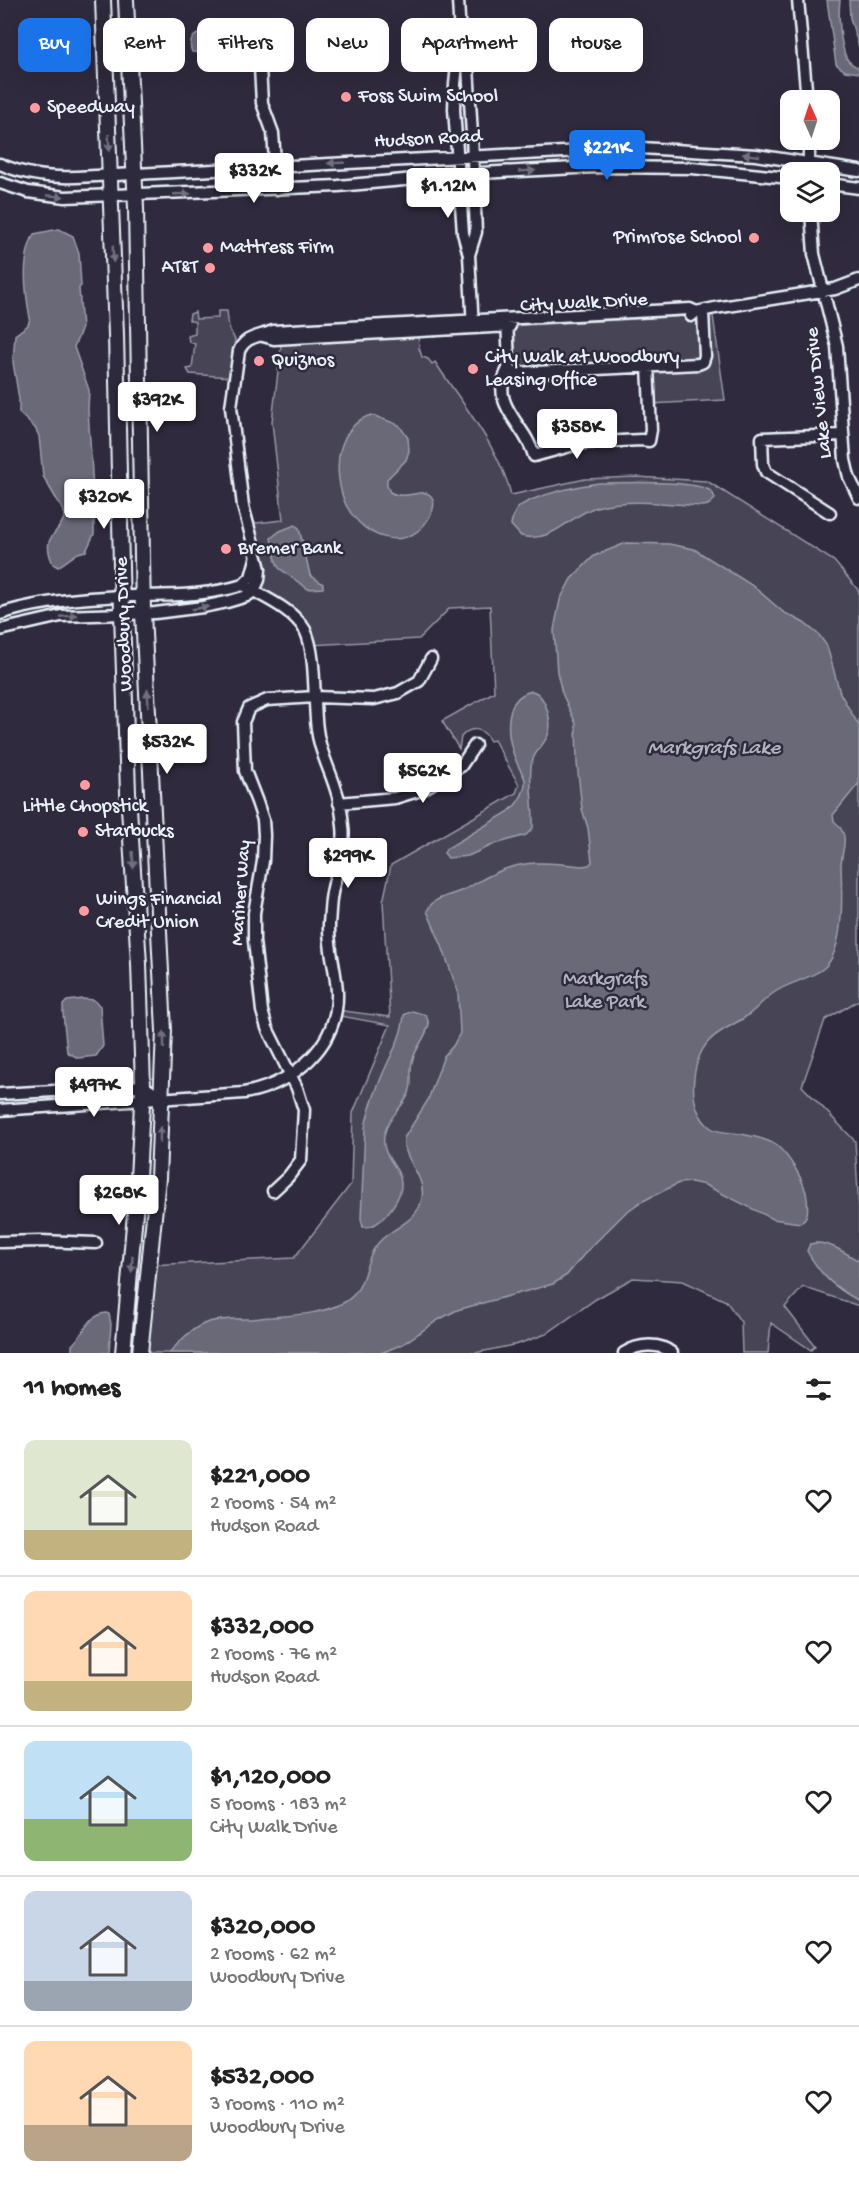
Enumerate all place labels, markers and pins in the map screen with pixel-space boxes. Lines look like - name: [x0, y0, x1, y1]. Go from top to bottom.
- place label: Foss Swim School: [357, 86, 498, 109]
- marker: Foss Swim School: [339, 90, 353, 104]
- place label: Speedway: [47, 97, 135, 120]
- marker: Speedway: [28, 101, 42, 115]
- pin: $221K: [565, 130, 649, 181]
- pin: $332K: [212, 153, 296, 204]
- pin: $1.12M: [399, 168, 497, 219]
- place label: Primrose School: [612, 227, 742, 250]
- marker: Primrose School: [747, 231, 761, 245]
- place label: Mattress Firm: [220, 237, 334, 260]
- marker: Mattress Firm: [201, 241, 215, 255]
- place label: AT&T: [162, 257, 199, 280]
- marker: AT&T: [203, 261, 217, 275]
- place label: City Walk at Woodbury Leasing Office: [485, 347, 680, 393]
- place label: Quiznos: [271, 350, 335, 373]
- marker: Quiznos: [252, 354, 266, 368]
- marker: City Walk at Woodbury Leasing Office: [466, 362, 480, 376]
- pin: $392K: [115, 382, 199, 433]
- pin: $358K: [535, 409, 619, 460]
- pin: $320K: [62, 479, 146, 530]
- place label: Bremer Bank: [237, 538, 344, 561]
- marker: Bremer Bank: [219, 542, 233, 556]
- pin: $532K: [125, 724, 209, 775]
- pin: $562K: [381, 753, 465, 804]
- marker: Little Chopstick: [78, 778, 92, 792]
- place label: Little Chopstick: [23, 796, 149, 819]
- place label: Starbucks: [95, 821, 174, 844]
- marker: Starbucks: [76, 825, 90, 839]
- pin: $299K: [306, 838, 390, 889]
- place label: Wings Financial Credit Union: [96, 889, 222, 935]
- marker: Wings Financial Credit Union: [77, 904, 91, 918]
- pin: $497K: [52, 1067, 136, 1118]
- pin: $268K: [77, 1175, 161, 1226]

